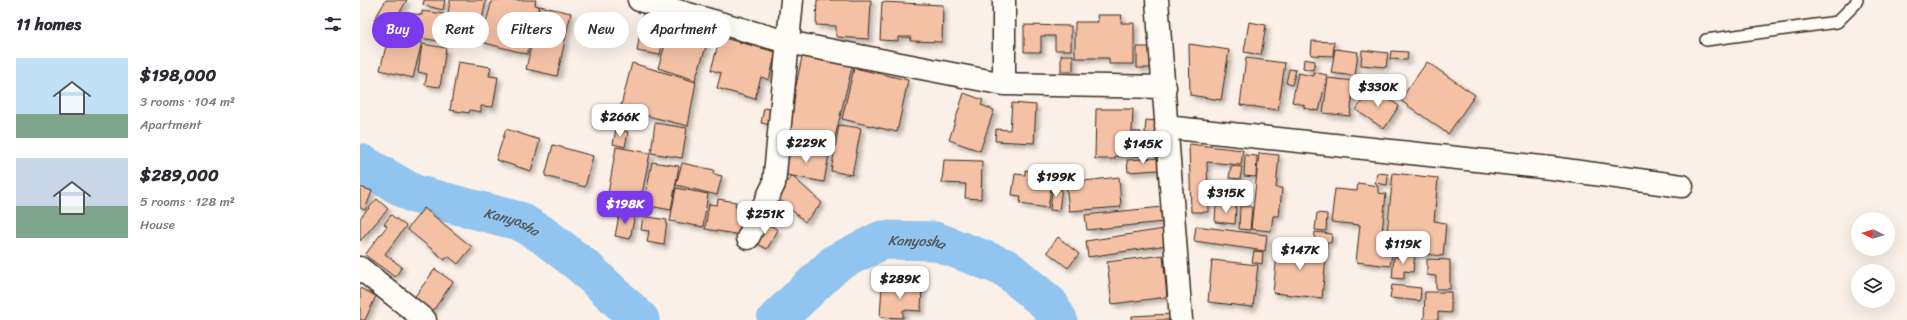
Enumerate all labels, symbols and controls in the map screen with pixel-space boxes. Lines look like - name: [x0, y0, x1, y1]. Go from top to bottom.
- text: 11 homes: [16, 9, 81, 39]
- chip: Buy: [372, 12, 424, 48]
- chip: Rent: [432, 12, 489, 48]
- chip: Filters: [497, 12, 566, 48]
- chip: New: [574, 12, 629, 48]
- chip: Apartment: [637, 12, 731, 48]
- icon: filters: [322, 13, 344, 35]
- text: $198,000: [140, 60, 216, 90]
- icon: home: [48, 74, 96, 122]
- pin: $330K: [1350, 74, 1406, 108]
- text: $330K: [1358, 75, 1398, 98]
- text: 3 rooms · 104 m²: [140, 90, 235, 113]
- pin: $266K: [592, 104, 648, 138]
- text: $266K: [601, 105, 639, 128]
- text: Apartment: [140, 113, 201, 136]
- pin: $229K: [778, 130, 834, 164]
- text: $229K: [786, 131, 826, 154]
- pin: $145K: [1115, 131, 1171, 165]
- text: $145K: [1124, 132, 1162, 155]
- text: $289,000: [140, 160, 219, 190]
- pin: $199K: [1028, 164, 1084, 198]
- text: $199K: [1037, 165, 1075, 188]
- icon: home: [48, 174, 96, 222]
- pin: $315K: [1198, 180, 1254, 214]
- text: $315K: [1207, 181, 1245, 204]
- text: 5 rooms · 128 m²: [140, 190, 235, 213]
- pin: $198K: [597, 191, 653, 225]
- text: $198K: [606, 192, 644, 215]
- water label: Kanyosha: [482, 200, 546, 244]
- pin: $251K: [737, 201, 793, 235]
- text: $251K: [746, 202, 784, 225]
- north arrow: [1851, 212, 1895, 256]
- map controls: [1851, 212, 1895, 308]
- text: House: [140, 213, 175, 236]
- water label: Kanyosha: [888, 228, 951, 257]
- pin: $119K: [1375, 231, 1431, 265]
- text: $119K: [1385, 232, 1421, 255]
- pin: $147K: [1272, 237, 1328, 271]
- text: $147K: [1281, 238, 1319, 261]
- button: layers: [1851, 264, 1895, 308]
- pin: $289K: [872, 266, 928, 300]
- text: $289K: [880, 267, 920, 290]

